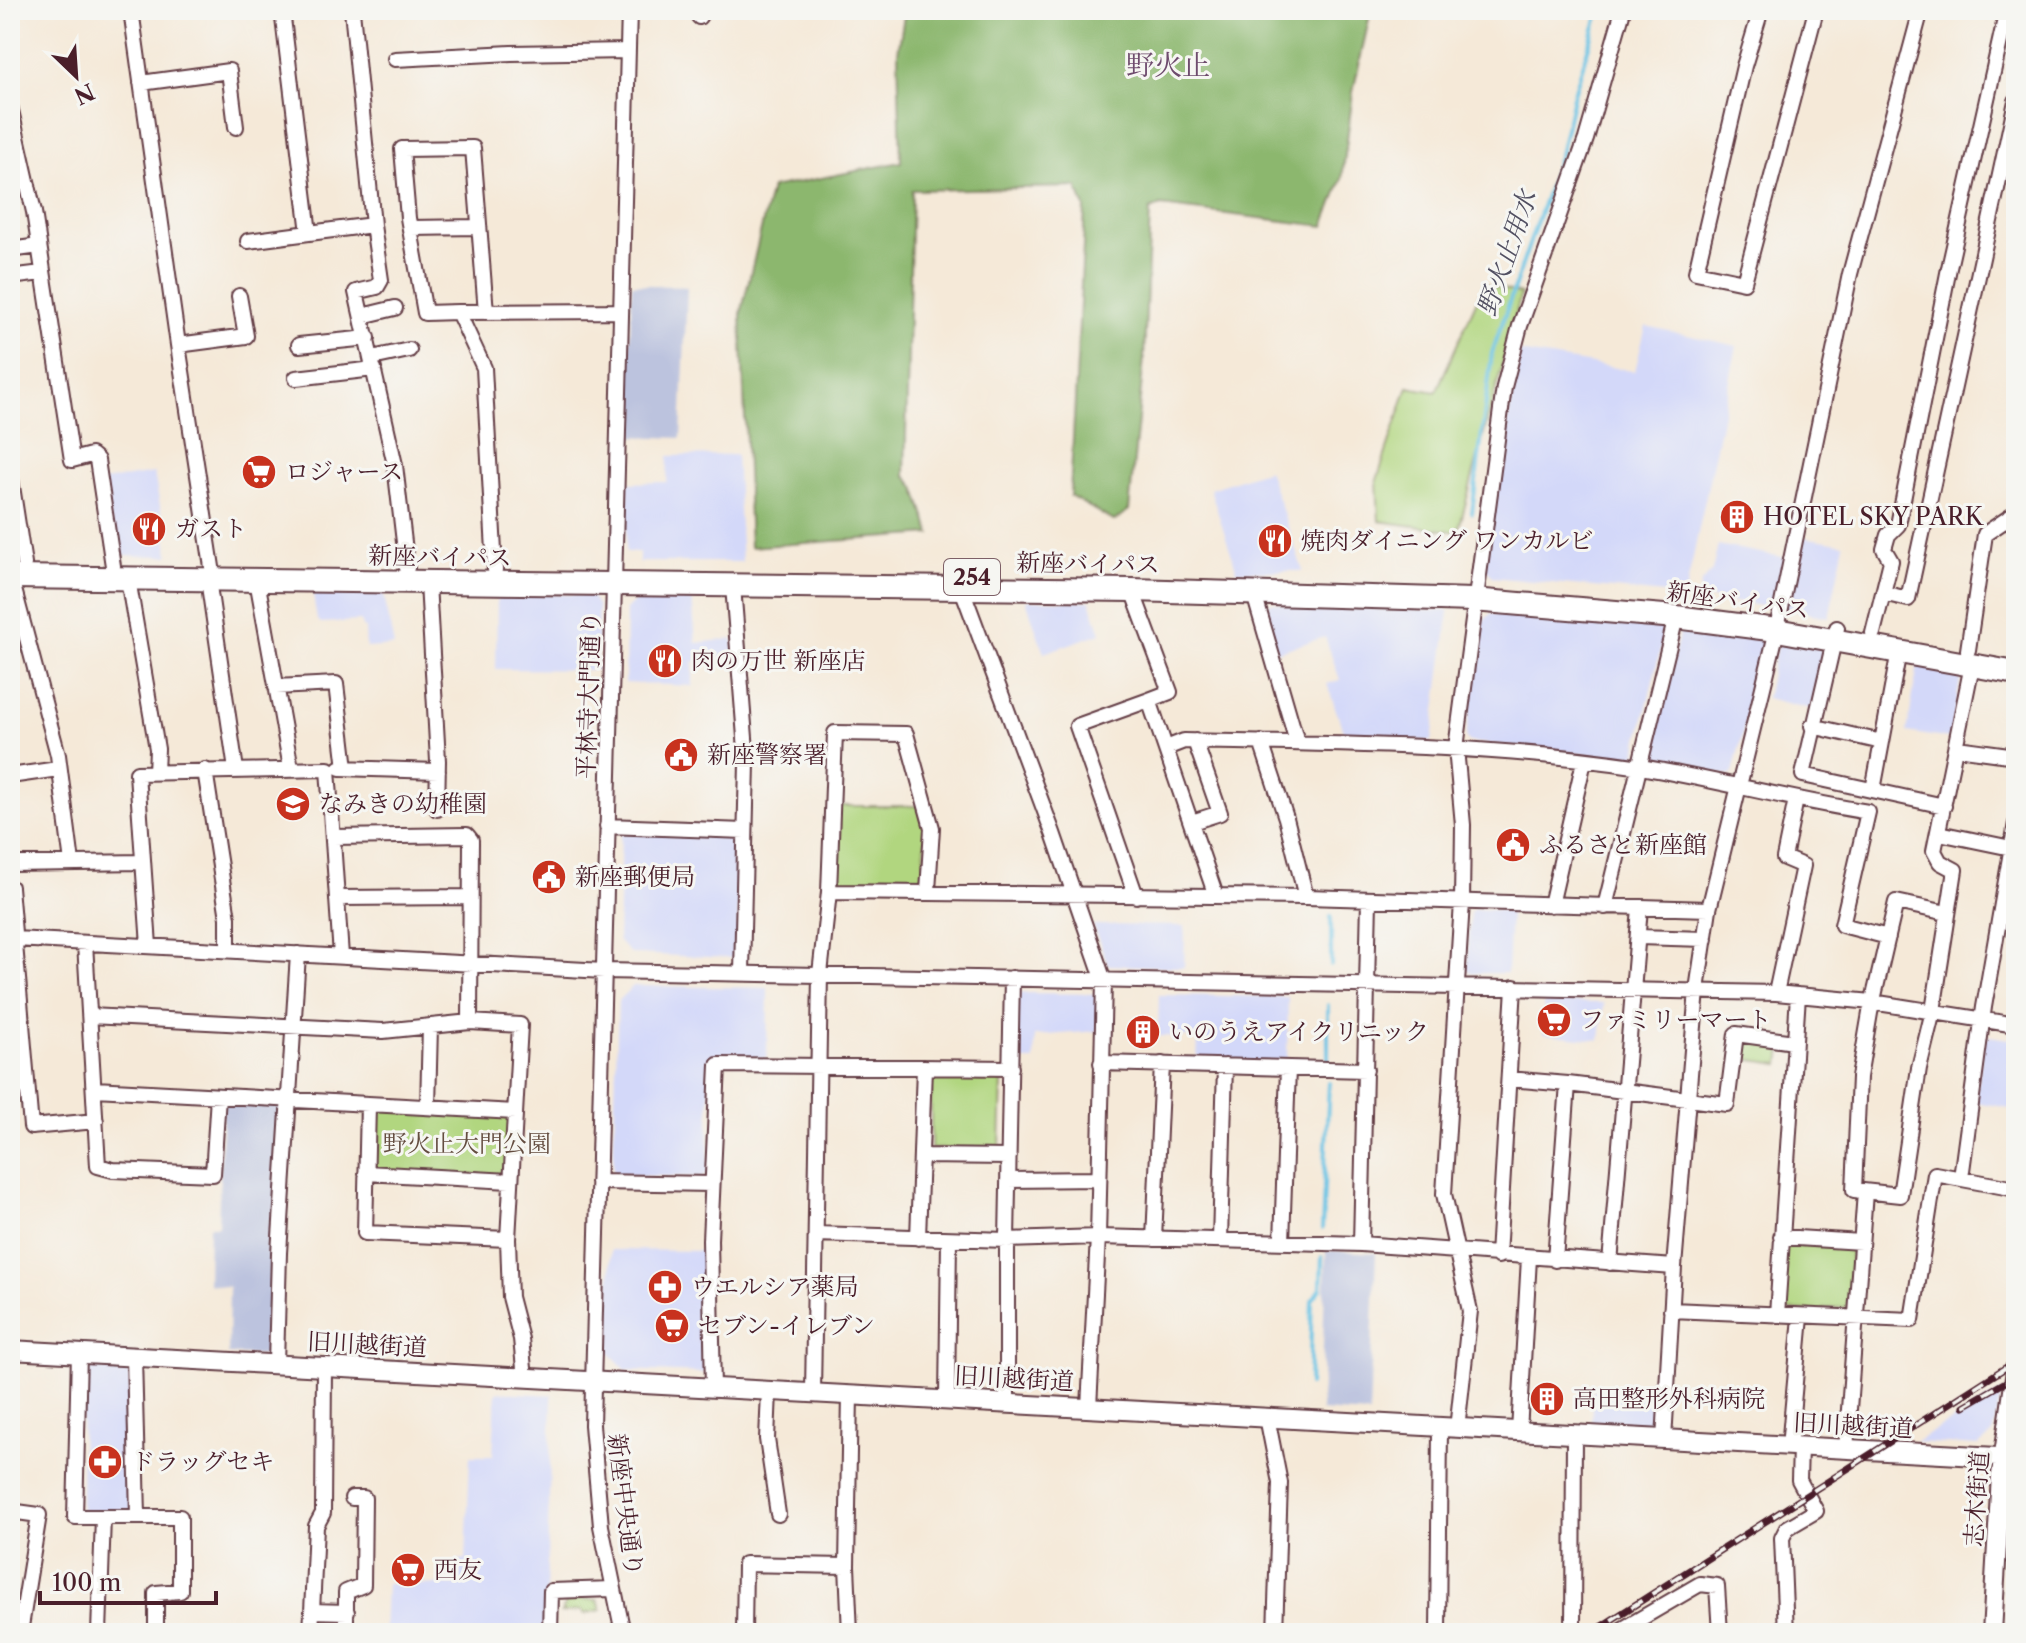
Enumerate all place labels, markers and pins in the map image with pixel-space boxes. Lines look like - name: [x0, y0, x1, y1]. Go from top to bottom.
- supermarket icon: ロジャース: [240, 453, 278, 491]
- place label: ロジャース: [285, 457, 403, 486]
- building icon: HOTEL SKY PARK: [1718, 498, 1756, 536]
- place label: HOTEL SKY PARK: [1763, 502, 1985, 531]
- restaurant icon: ガスト: [130, 510, 168, 548]
- place label: ガスト: [175, 514, 247, 543]
- restaurant icon: 焼肉ダイニング ワンカルビ: [1256, 522, 1294, 560]
- place label: 焼肉ダイニング ワンカルビ: [1301, 526, 1593, 555]
- restaurant icon: 肉の万世 新座店: [646, 642, 684, 680]
- place label: 肉の万世 新座店: [691, 646, 865, 675]
- public building icon: 新座警察署: [662, 736, 700, 774]
- place label: 新座警察署: [707, 740, 827, 769]
- school or university icon: なみきの幼稚園: [274, 785, 312, 823]
- place label: なみきの幼稚園: [319, 789, 487, 818]
- public building icon: ふるさと新座館: [1494, 826, 1532, 864]
- place label: ふるさと新座館: [1539, 830, 1707, 859]
- public building icon: 新座郵便局: [530, 858, 568, 896]
- place label: 新座郵便局: [575, 862, 695, 891]
- supermarket icon: ファミリーマート: [1535, 1001, 1573, 1039]
- place label: ファミリーマート: [1580, 1005, 1772, 1034]
- building icon: いのうえアイクリニック: [1124, 1013, 1162, 1051]
- place label: いのうえアイクリニック: [1169, 1017, 1429, 1046]
- pharmacy icon: ウエルシア薬局: [646, 1268, 684, 1306]
- place label: ウエルシア薬局: [691, 1272, 858, 1301]
- supermarket icon: セブン-イレブン: [653, 1307, 691, 1345]
- place label: セブン-イレブン: [698, 1311, 875, 1340]
- building icon: 高田整形外科病院: [1528, 1380, 1566, 1418]
- place label: 高田整形外科病院: [1573, 1384, 1765, 1413]
- pharmacy icon: ドラッグセキ: [86, 1443, 124, 1481]
- place label: ドラッグセキ: [131, 1447, 275, 1476]
- supermarket icon: 西友: [389, 1551, 427, 1589]
- place label: 西友: [434, 1555, 482, 1584]

